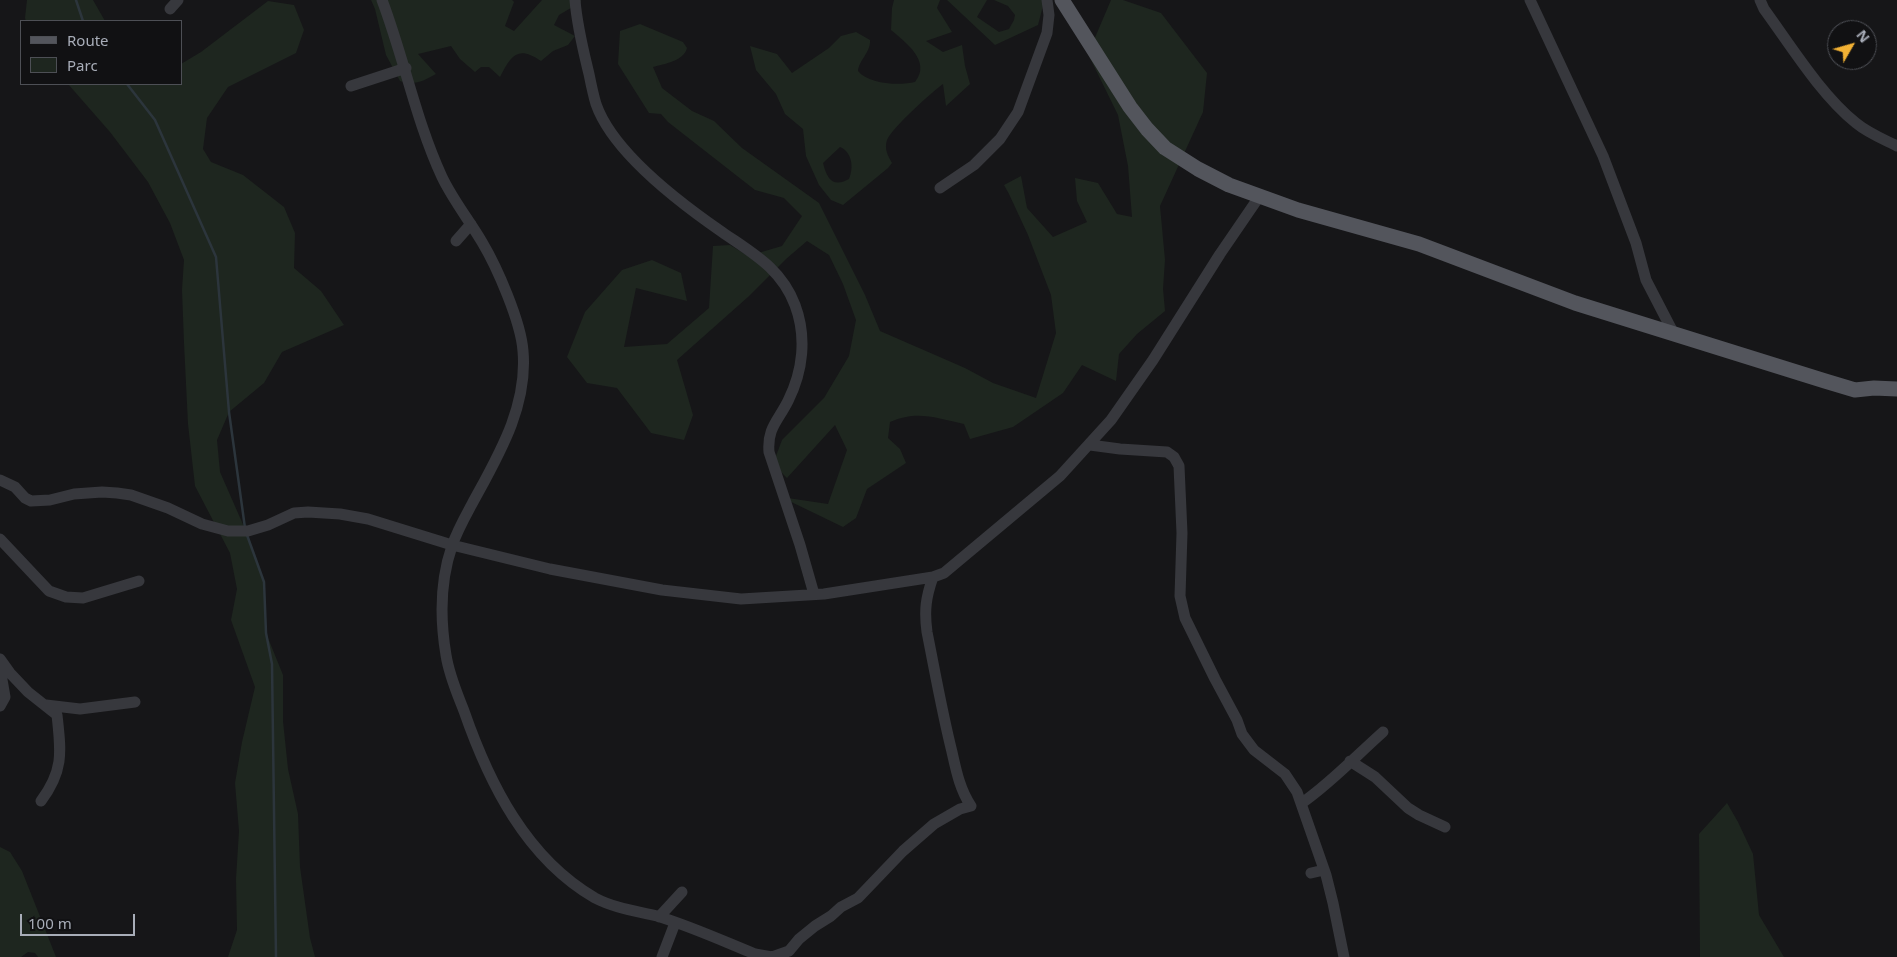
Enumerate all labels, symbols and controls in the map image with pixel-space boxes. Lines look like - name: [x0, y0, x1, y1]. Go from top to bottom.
- legend: [20, 20, 182, 85]
- north arrow: [1827, 20, 1877, 70]
- text: N: [1852, 26, 1874, 46]
- text: Route: [67, 30, 109, 50]
- text: Parc: [67, 55, 98, 75]
- scale bar: [22, 904, 138, 936]
- text: 100 m: [28, 913, 72, 933]

